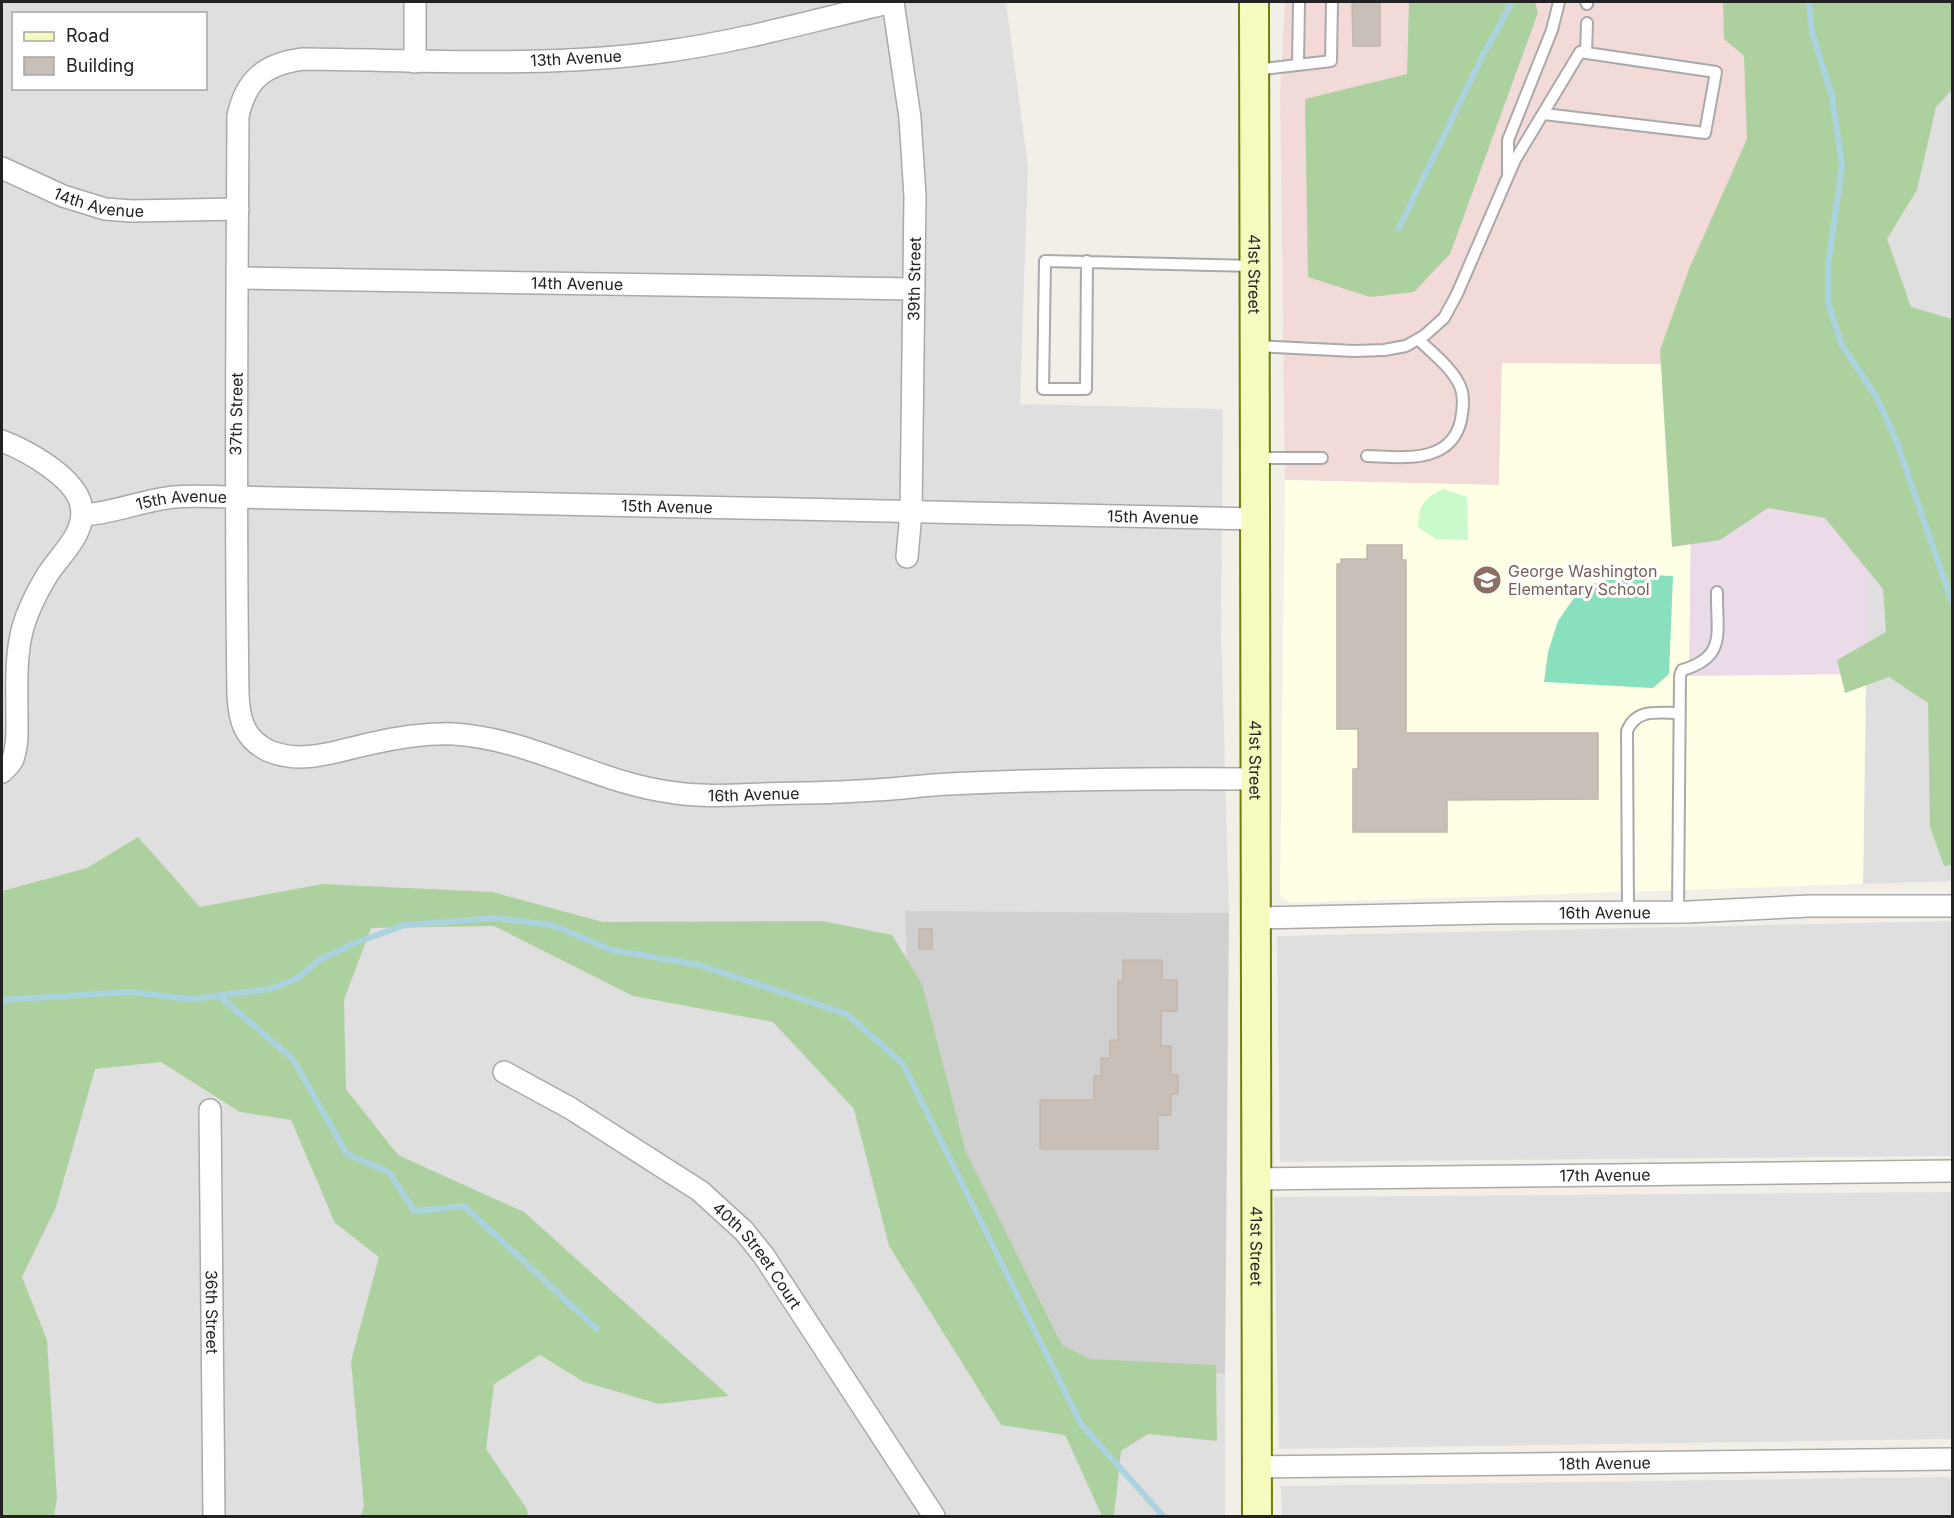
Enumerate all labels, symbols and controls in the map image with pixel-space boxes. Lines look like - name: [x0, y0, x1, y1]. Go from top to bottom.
- legend: [12, 12, 207, 90]
- text: Road: [66, 25, 109, 46]
- street label: 13th Avenue: [530, 46, 622, 70]
- text: Building: [66, 55, 134, 76]
- street label: 14th Avenue: [50, 183, 144, 221]
- street label: 41st Street: [1244, 234, 1265, 314]
- street label: 39th Street: [903, 237, 925, 321]
- street label: 14th Avenue: [531, 273, 623, 294]
- street label: 37th Street: [225, 372, 247, 456]
- street label: 15th Avenue: [134, 486, 227, 514]
- street label: 15th Avenue: [621, 495, 713, 517]
- street label: 15th Avenue: [1107, 506, 1199, 528]
- place label: George Washington Elementary School: [1508, 561, 1657, 599]
- school or university icon: George Washington Elementary School: [1471, 564, 1503, 596]
- street label: 41st Street: [1245, 720, 1266, 800]
- street label: 16th Avenue: [708, 783, 800, 805]
- street label: 16th Avenue: [1559, 902, 1651, 923]
- street label: 17th Avenue: [1559, 1164, 1651, 1186]
- street label: 40th Street Court: [709, 1198, 806, 1313]
- street label: 41st Street: [1246, 1206, 1267, 1286]
- street label: 36th Street: [202, 1270, 222, 1354]
- street label: 18th Avenue: [1559, 1452, 1651, 1474]

